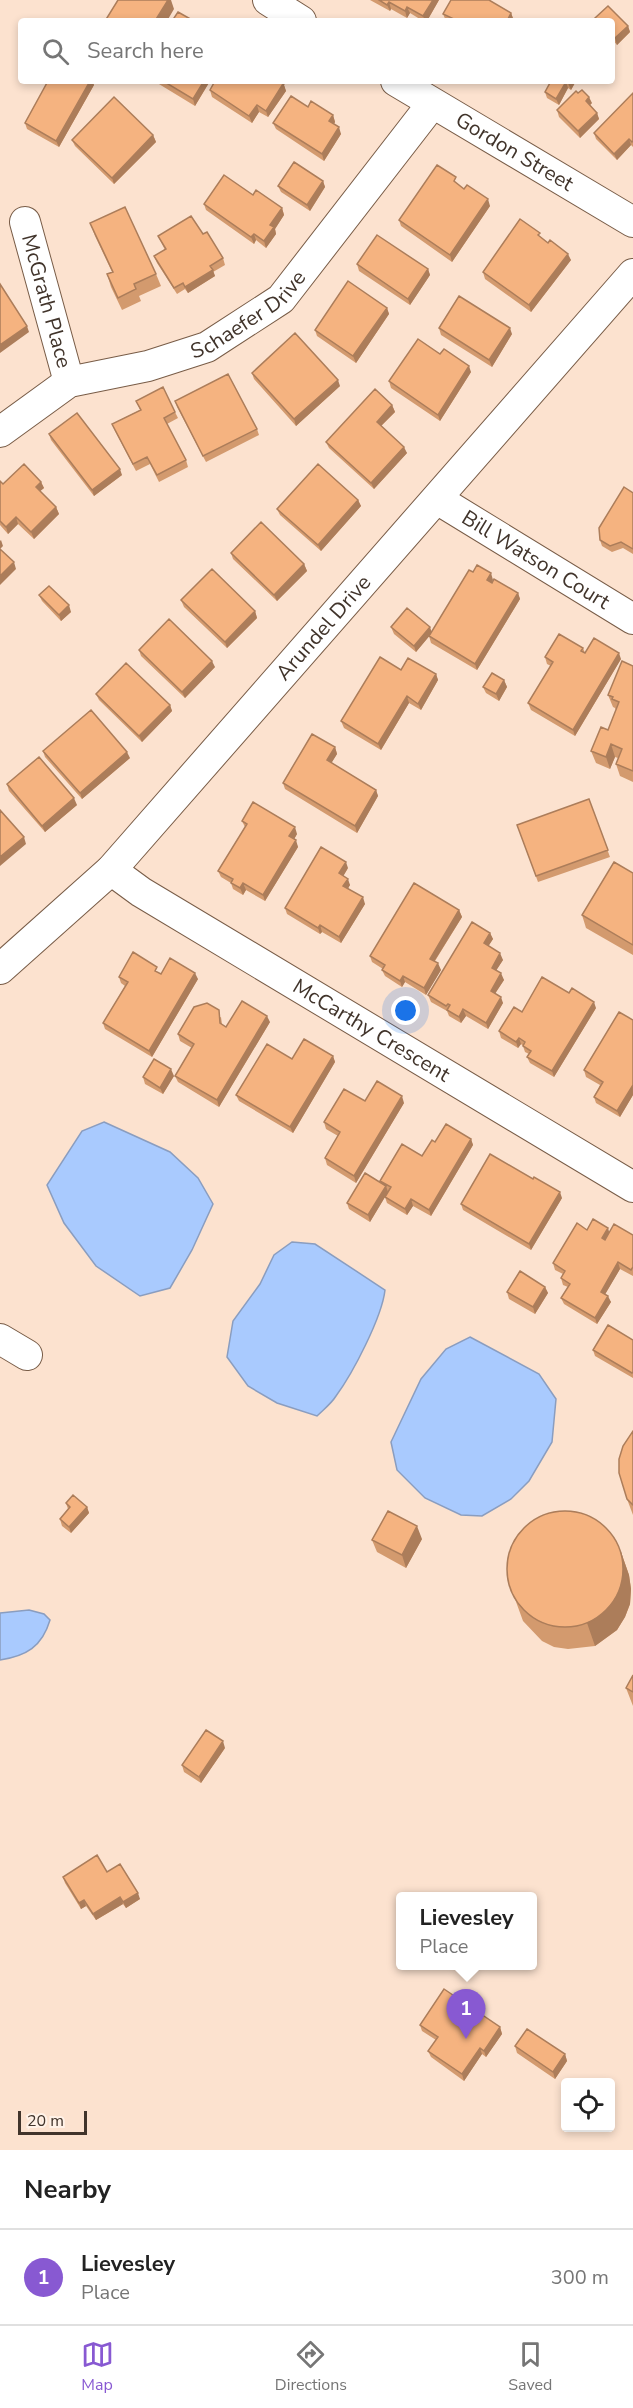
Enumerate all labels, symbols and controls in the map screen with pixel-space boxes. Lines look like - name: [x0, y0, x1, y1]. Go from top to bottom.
- search box: [18, 18, 615, 84]
- icon: search: [39, 35, 72, 68]
- text: Search here: [87, 36, 204, 66]
- street label: Gordon Street: [450, 106, 579, 198]
- street label: McGrath Place: [15, 231, 78, 371]
- street label: Schaefer Drive: [187, 265, 312, 365]
- street label: Bill Watson Court: [457, 504, 616, 616]
- street label: Arundel Drive: [269, 569, 377, 686]
- street label: McCarthy Crescent: [288, 972, 456, 1089]
- your location: [391, 996, 420, 1025]
- popup: [396, 1892, 537, 1970]
- text: Lievesley: [420, 1903, 513, 1933]
- text: Place: [420, 1933, 468, 1960]
- pin: 1: [446, 1990, 486, 2039]
- map controls: [561, 2078, 615, 2132]
- button: locate: [561, 2078, 615, 2132]
- scale bar: [18, 2108, 87, 2136]
- text: 20 m: [27, 2110, 64, 2132]
- text: Nearby: [24, 2172, 111, 2207]
- text: Lievesley: [81, 2249, 175, 2279]
- text: 1: [38, 2264, 50, 2291]
- text: 300 m: [551, 2264, 609, 2291]
- text: Place: [81, 2279, 130, 2306]
- tab: Map: [81, 2338, 114, 2396]
- tab: Directions: [275, 2338, 347, 2396]
- tab: Saved: [508, 2338, 552, 2396]

